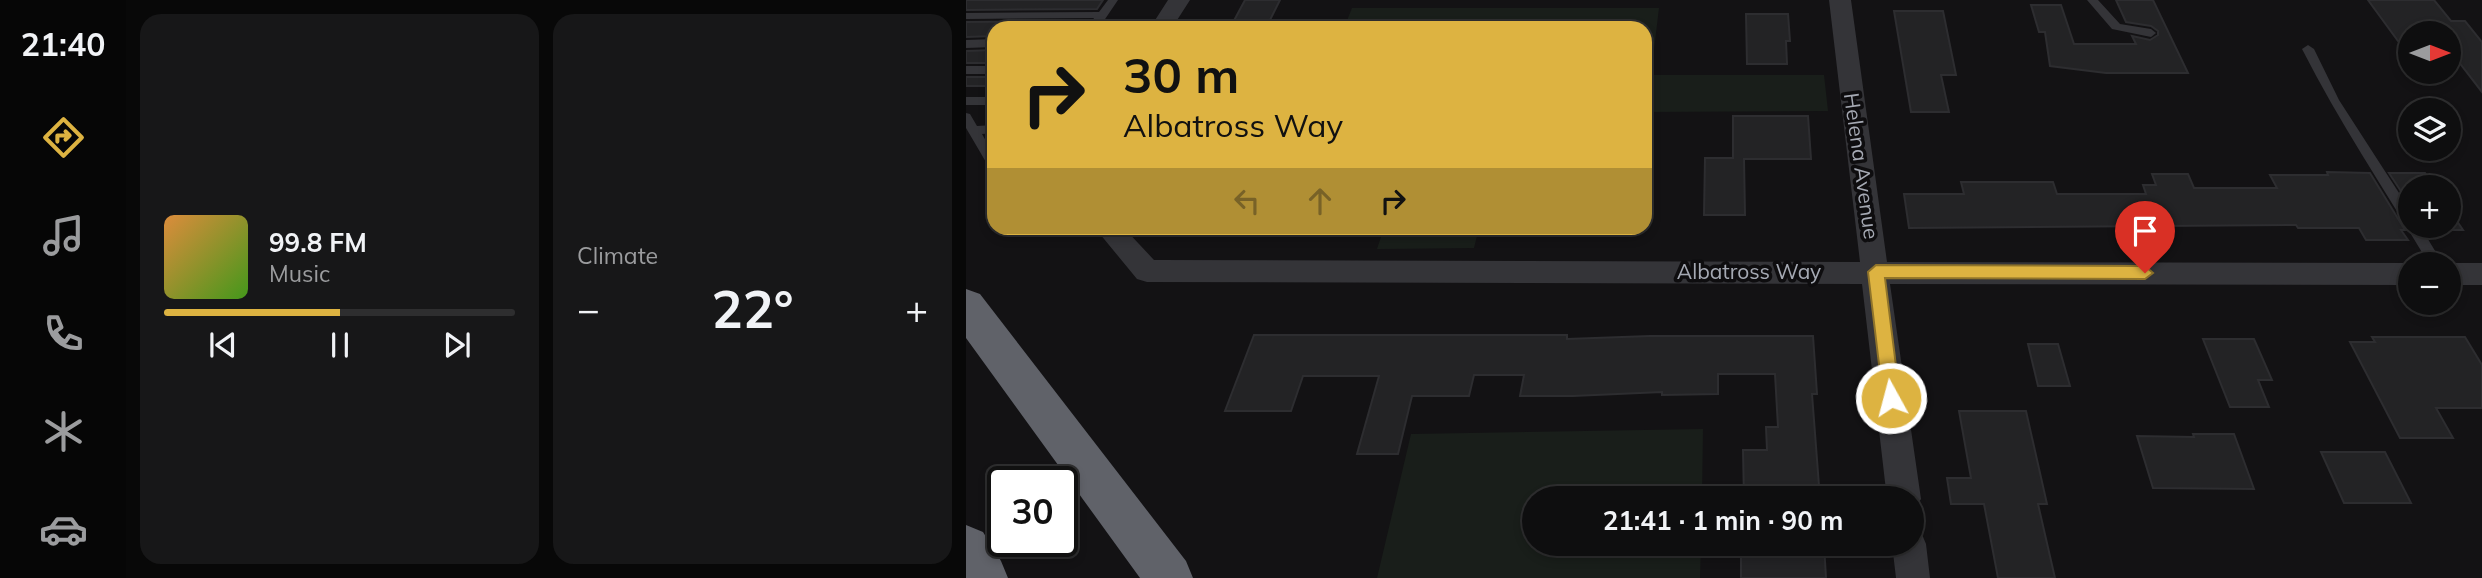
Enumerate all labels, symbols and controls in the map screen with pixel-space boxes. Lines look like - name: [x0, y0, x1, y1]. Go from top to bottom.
- north arrow: [2398, 21, 2460, 84]
- map controls: [2398, 21, 2461, 315]
- text: 21:40: [21, 24, 105, 64]
- text: 30 m: [1123, 44, 1239, 105]
- icon: right: [1008, 49, 1099, 140]
- street label: Helena Avenue: [1839, 91, 1885, 241]
- button: layers: [2398, 98, 2461, 161]
- text: Albatross Way: [1123, 105, 1343, 145]
- icon: directions: [39, 113, 88, 162]
- button: +: [2398, 175, 2461, 238]
- icon: left: [1228, 182, 1266, 220]
- icon: ahead: [1301, 182, 1339, 220]
- icon: right: [1374, 182, 1412, 220]
- pin: [2115, 201, 2175, 273]
- icon: music: [39, 211, 88, 260]
- icon: arrive: [2126, 212, 2164, 250]
- text: 99.8 FM: [269, 226, 367, 259]
- text: Climate: [577, 241, 658, 270]
- button: −: [2398, 252, 2461, 315]
- street label: Albatross Way: [1677, 258, 1821, 284]
- text: Music: [269, 259, 330, 288]
- text: 22°: [711, 276, 794, 341]
- text: −: [577, 285, 600, 333]
- text: +: [905, 285, 928, 333]
- icon: phone: [39, 309, 88, 358]
- icon: previous: [204, 326, 242, 364]
- icon: pause: [321, 326, 359, 364]
- icon: next: [438, 326, 476, 364]
- position arrow: [1854, 361, 1928, 435]
- icon: climate: [39, 407, 88, 456]
- speed limit sign: 30: [987, 466, 1078, 557]
- text: 21:41 · 1 min · 90 m: [1603, 504, 1843, 537]
- icon: car: [39, 505, 88, 554]

